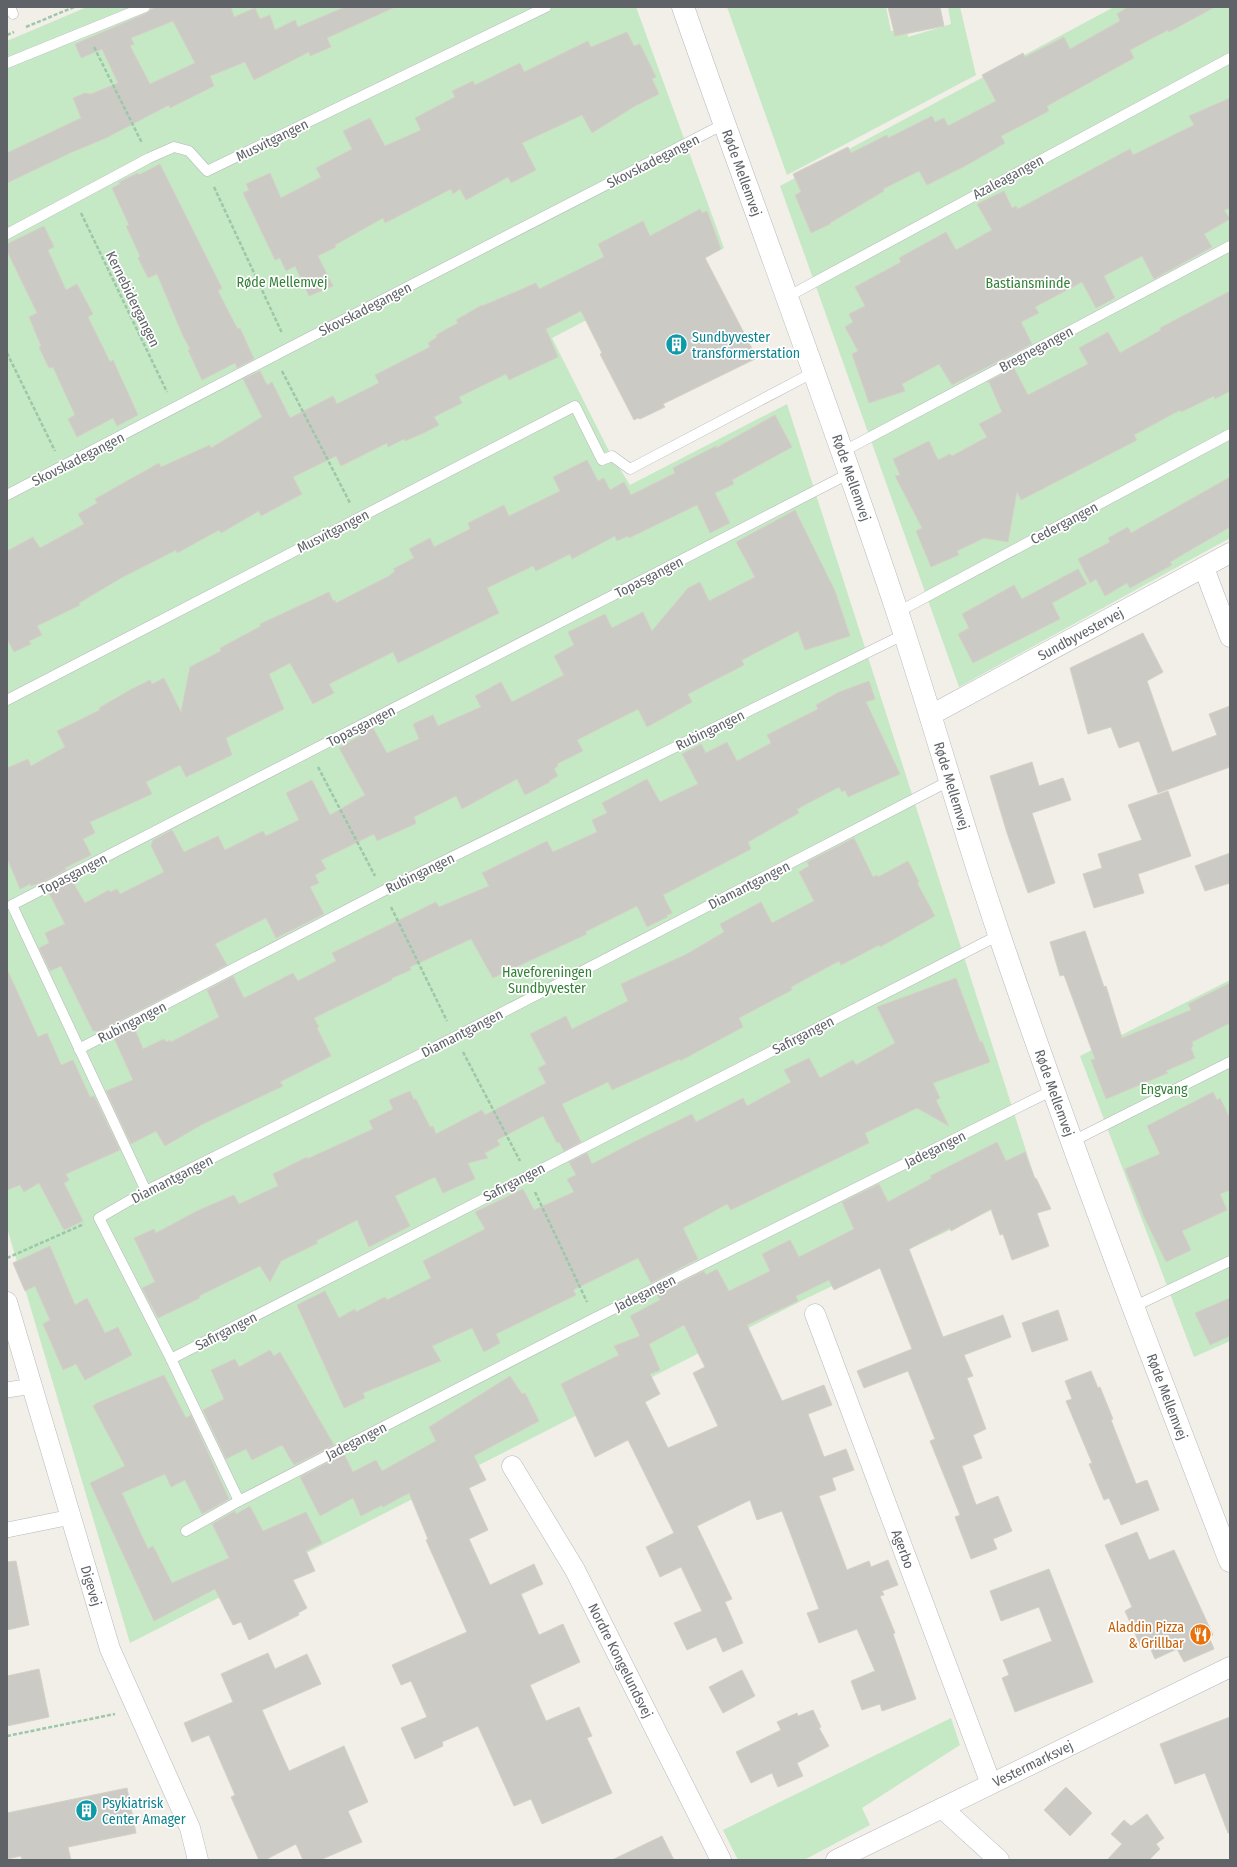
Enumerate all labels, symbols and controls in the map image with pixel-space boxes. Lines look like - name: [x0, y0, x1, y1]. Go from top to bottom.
- street label: Musvitgangen: [233, 116, 311, 165]
- street label: Røde Mellemvej: [718, 127, 765, 219]
- street label: Skovskadegangen: [604, 131, 702, 192]
- street label: Azaleagangen: [970, 152, 1047, 203]
- street label: Kernebidergangen: [102, 248, 163, 350]
- park label: Røde Mellemvej: [237, 274, 327, 291]
- park label: Bastiansminde: [986, 275, 1070, 292]
- street label: Skovskadegangen: [316, 279, 414, 340]
- street label: Bregnegangen: [996, 323, 1076, 376]
- place label: Sundbyvester transformerstation: [692, 329, 800, 362]
- building icon: Sundbyvester transformerstation: [663, 332, 689, 358]
- street label: Skovskadegangen: [29, 429, 127, 490]
- street label: Røde Mellemvej: [828, 432, 874, 524]
- street label: Cedergangen: [1028, 499, 1101, 548]
- street label: Musvitgangen: [294, 506, 372, 557]
- street label: Topasgangen: [612, 553, 686, 602]
- street label: Sundbyvestervej: [1035, 604, 1126, 665]
- street label: Topasgangen: [324, 702, 398, 751]
- street label: Rubingangen: [673, 706, 747, 754]
- street label: Røde Mellemvej: [930, 740, 973, 832]
- street label: Rubingangen: [383, 849, 457, 897]
- street label: Topasgangen: [36, 850, 110, 899]
- street label: Diamantgangen: [706, 858, 793, 913]
- park label: Haveforeningen Sundbyvester: [502, 964, 592, 997]
- street label: Rubingangen: [95, 998, 169, 1047]
- street label: Diamantgangen: [419, 1006, 506, 1061]
- street label: Safirgangen: [770, 1013, 837, 1058]
- street label: Røde Mellemvej: [1031, 1048, 1077, 1139]
- park label: Engvang: [1140, 1081, 1188, 1098]
- street label: Jadegangen: [902, 1127, 969, 1172]
- street label: Diamantgangen: [129, 1152, 216, 1207]
- street label: Safirgangen: [481, 1160, 548, 1205]
- street label: Jadegangen: [612, 1271, 679, 1316]
- street label: Safirgangen: [193, 1309, 260, 1354]
- street label: Røde Mellemvej: [1143, 1351, 1191, 1443]
- street label: Jadegangen: [323, 1419, 390, 1464]
- street label: Agerbo: [888, 1527, 918, 1571]
- street label: Digevej: [77, 1564, 105, 1608]
- street label: Nordre Kongelundsvej: [584, 1601, 656, 1721]
- place label: Aladdin Pizza & Grillbar: [1108, 1619, 1184, 1652]
- restaurant icon: Aladdin Pizza & Grillbar: [1187, 1622, 1213, 1648]
- street label: Vestermarksvej: [990, 1737, 1076, 1791]
- place label: Psykiatrisk Center Amager: [102, 1795, 186, 1828]
- building icon: Psykiatrisk Center Amager: [73, 1798, 99, 1824]

